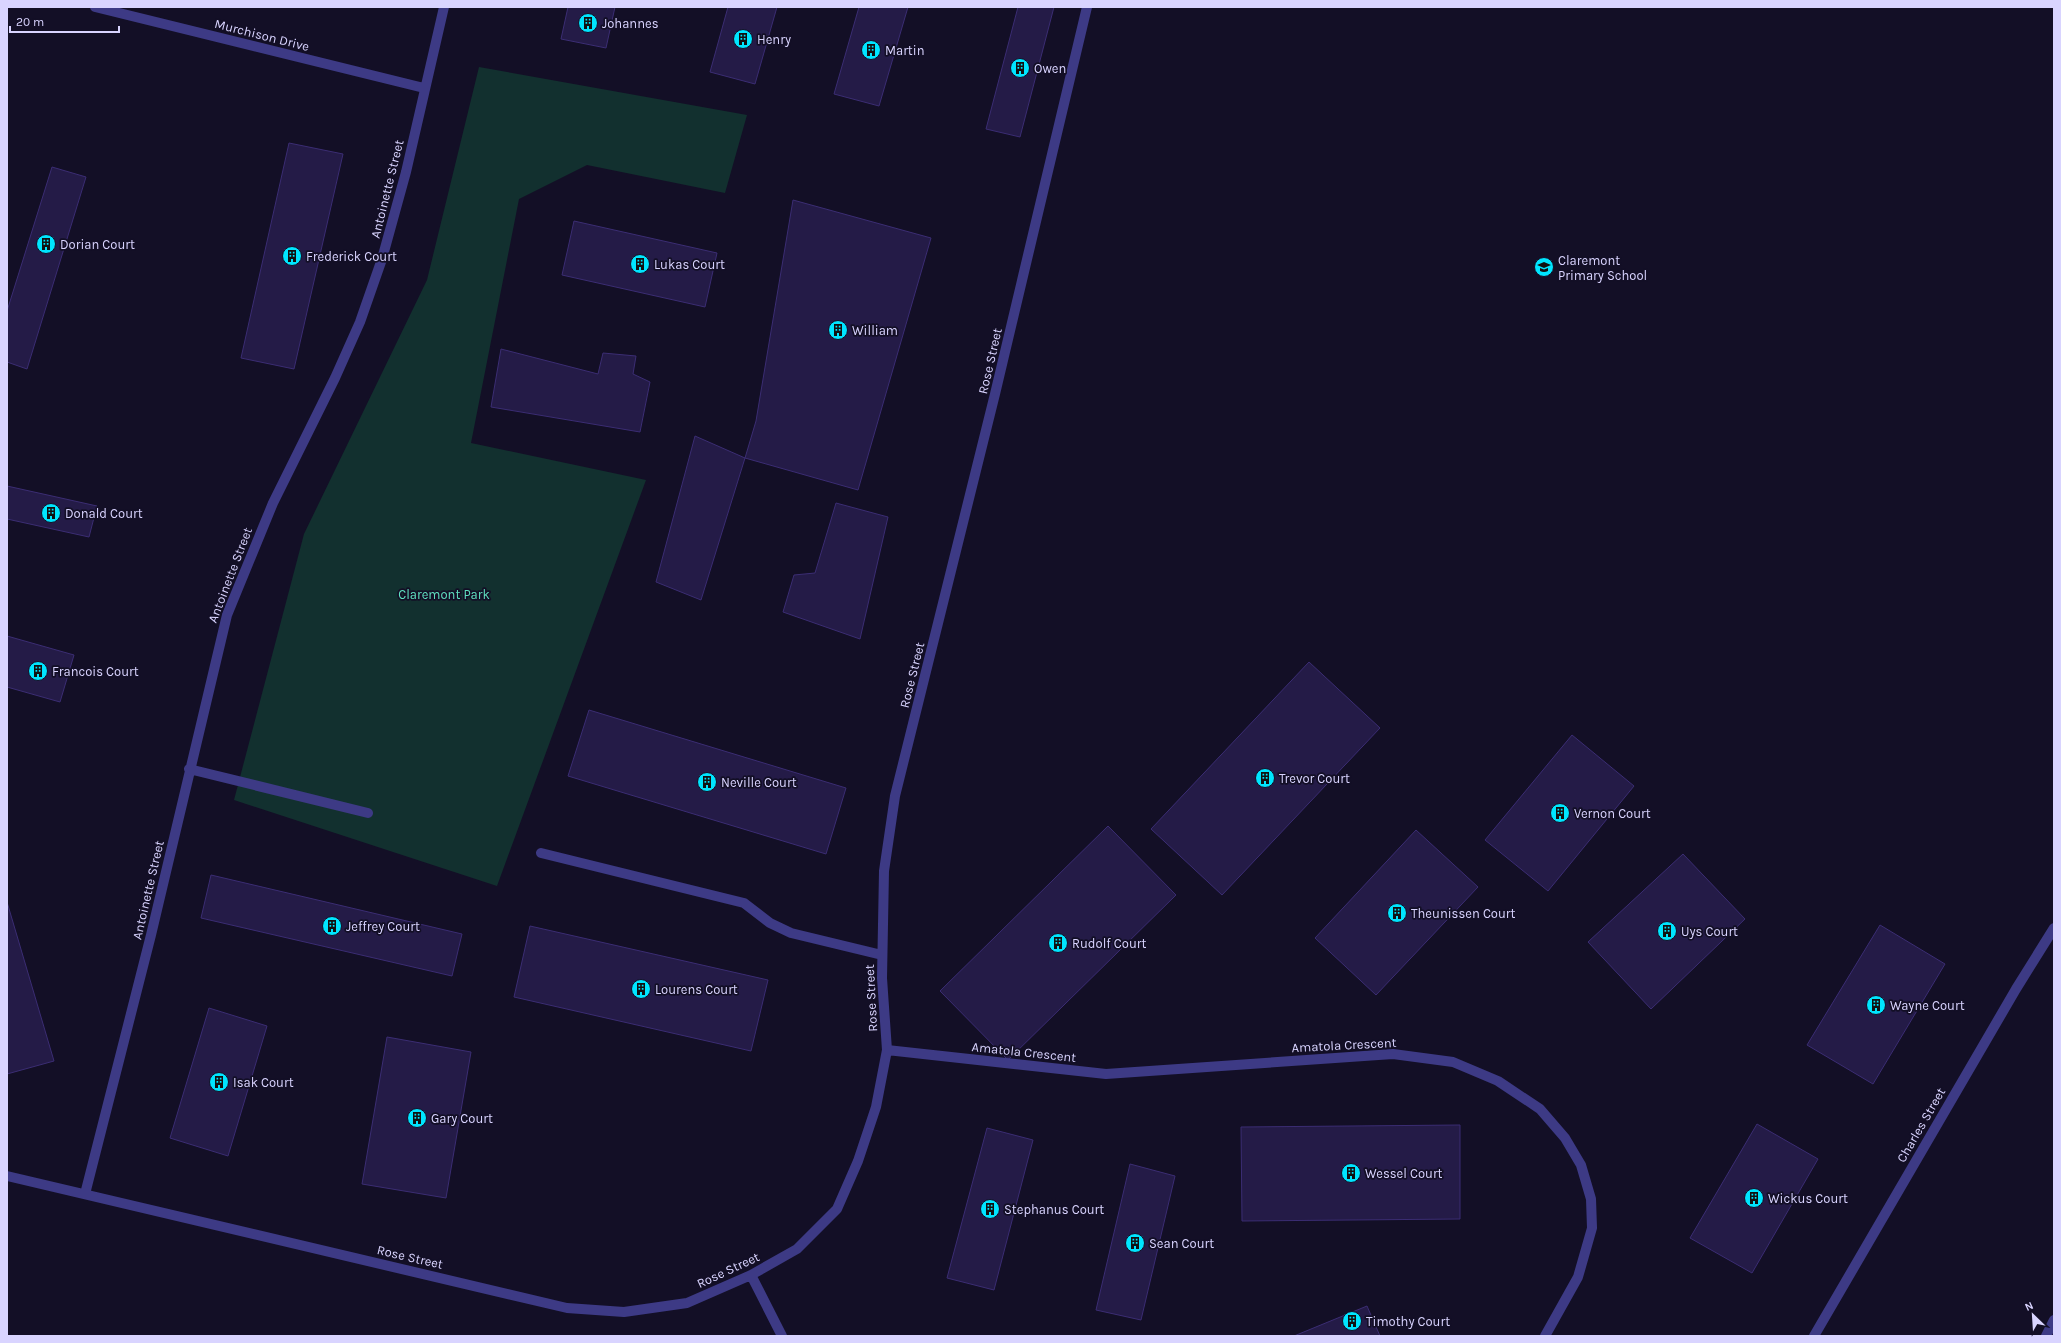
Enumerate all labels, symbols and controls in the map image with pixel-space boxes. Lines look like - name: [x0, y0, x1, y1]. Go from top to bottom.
- scale bar: [10, 8, 119, 34]
- building icon: Johannes: [577, 12, 599, 34]
- text: 20 m: [16, 15, 44, 29]
- street label: Murchison Drive: [213, 16, 311, 54]
- place label: Johannes: [602, 16, 659, 31]
- building icon: Henry: [732, 28, 754, 50]
- place label: Henry: [757, 32, 791, 47]
- building icon: Martin: [860, 39, 882, 61]
- place label: Martin: [885, 43, 924, 58]
- building icon: Owen: [1009, 57, 1031, 79]
- place label: Owen: [1034, 61, 1066, 76]
- street label: Antoinette Street: [368, 138, 407, 240]
- building icon: Dorian Court: [35, 233, 57, 255]
- place label: Dorian Court: [60, 237, 135, 252]
- building icon: Frederick Court: [281, 245, 303, 267]
- place label: Frederick Court: [306, 249, 397, 264]
- building icon: Lukas Court: [629, 253, 651, 275]
- place label: Claremont Primary School: [1558, 253, 1647, 283]
- school or university icon: Claremont Primary School: [1533, 256, 1555, 278]
- place label: Lukas Court: [654, 257, 725, 272]
- building icon: William: [827, 319, 849, 341]
- place label: William: [852, 323, 898, 338]
- street label: Rose Street: [975, 326, 1005, 396]
- building icon: Donald Court: [40, 502, 62, 524]
- place label: Donald Court: [65, 506, 143, 521]
- street label: Antoinette Street: [205, 525, 255, 625]
- park label: Claremont Park: [398, 587, 490, 602]
- street label: Rose Street: [897, 640, 927, 709]
- building icon: Francois Court: [27, 660, 49, 682]
- place label: Francois Court: [52, 664, 139, 679]
- building icon: Trevor Court: [1254, 767, 1276, 789]
- building icon: Neville Court: [696, 771, 718, 793]
- place label: Trevor Court: [1279, 771, 1350, 786]
- place label: Neville Court: [721, 775, 797, 790]
- building icon: Vernon Court: [1549, 802, 1571, 824]
- place label: Vernon Court: [1574, 806, 1651, 821]
- street label: Antoinette Street: [129, 839, 167, 941]
- building icon: Theunissen Court: [1386, 902, 1408, 924]
- place label: Theunissen Court: [1411, 906, 1516, 921]
- building icon: Jeffrey Court: [321, 915, 343, 937]
- place label: Jeffrey Court: [346, 919, 420, 934]
- building icon: Uys Court: [1656, 920, 1678, 942]
- place label: Uys Court: [1681, 924, 1738, 939]
- building icon: Rudolf Court: [1047, 932, 1069, 954]
- place label: Rudolf Court: [1072, 936, 1146, 951]
- street label: Rose Street: [862, 964, 880, 1032]
- building icon: Lourens Court: [630, 978, 652, 1000]
- place label: Lourens Court: [655, 982, 738, 997]
- building icon: Wayne Court: [1865, 994, 1887, 1016]
- place label: Wayne Court: [1890, 998, 1965, 1013]
- street label: Amatola Crescent: [1291, 1035, 1397, 1055]
- street label: Amatola Crescent: [971, 1039, 1077, 1065]
- building icon: Isak Court: [208, 1071, 230, 1093]
- place label: Isak Court: [233, 1075, 294, 1090]
- street label: Charles Street: [1894, 1085, 1948, 1165]
- building icon: Gary Court: [406, 1107, 428, 1129]
- place label: Gary Court: [431, 1111, 493, 1126]
- building icon: Wessel Court: [1340, 1162, 1362, 1184]
- place label: Wessel Court: [1365, 1166, 1443, 1181]
- building icon: Wickus Court: [1743, 1187, 1765, 1209]
- place label: Wickus Court: [1768, 1191, 1848, 1206]
- building icon: Stephanus Court: [979, 1198, 1001, 1220]
- place label: Stephanus Court: [1004, 1202, 1104, 1217]
- building icon: Sean Court: [1124, 1232, 1146, 1254]
- place label: Sean Court: [1149, 1236, 1214, 1251]
- street label: Rose Street: [375, 1242, 445, 1272]
- street label: Rose Street: [694, 1249, 762, 1291]
- north arrow: [2013, 1295, 2053, 1335]
- text: N: [2023, 1299, 2035, 1314]
- building icon: Timothy Court: [1341, 1310, 1363, 1332]
- place label: Timothy Court: [1366, 1314, 1450, 1329]

